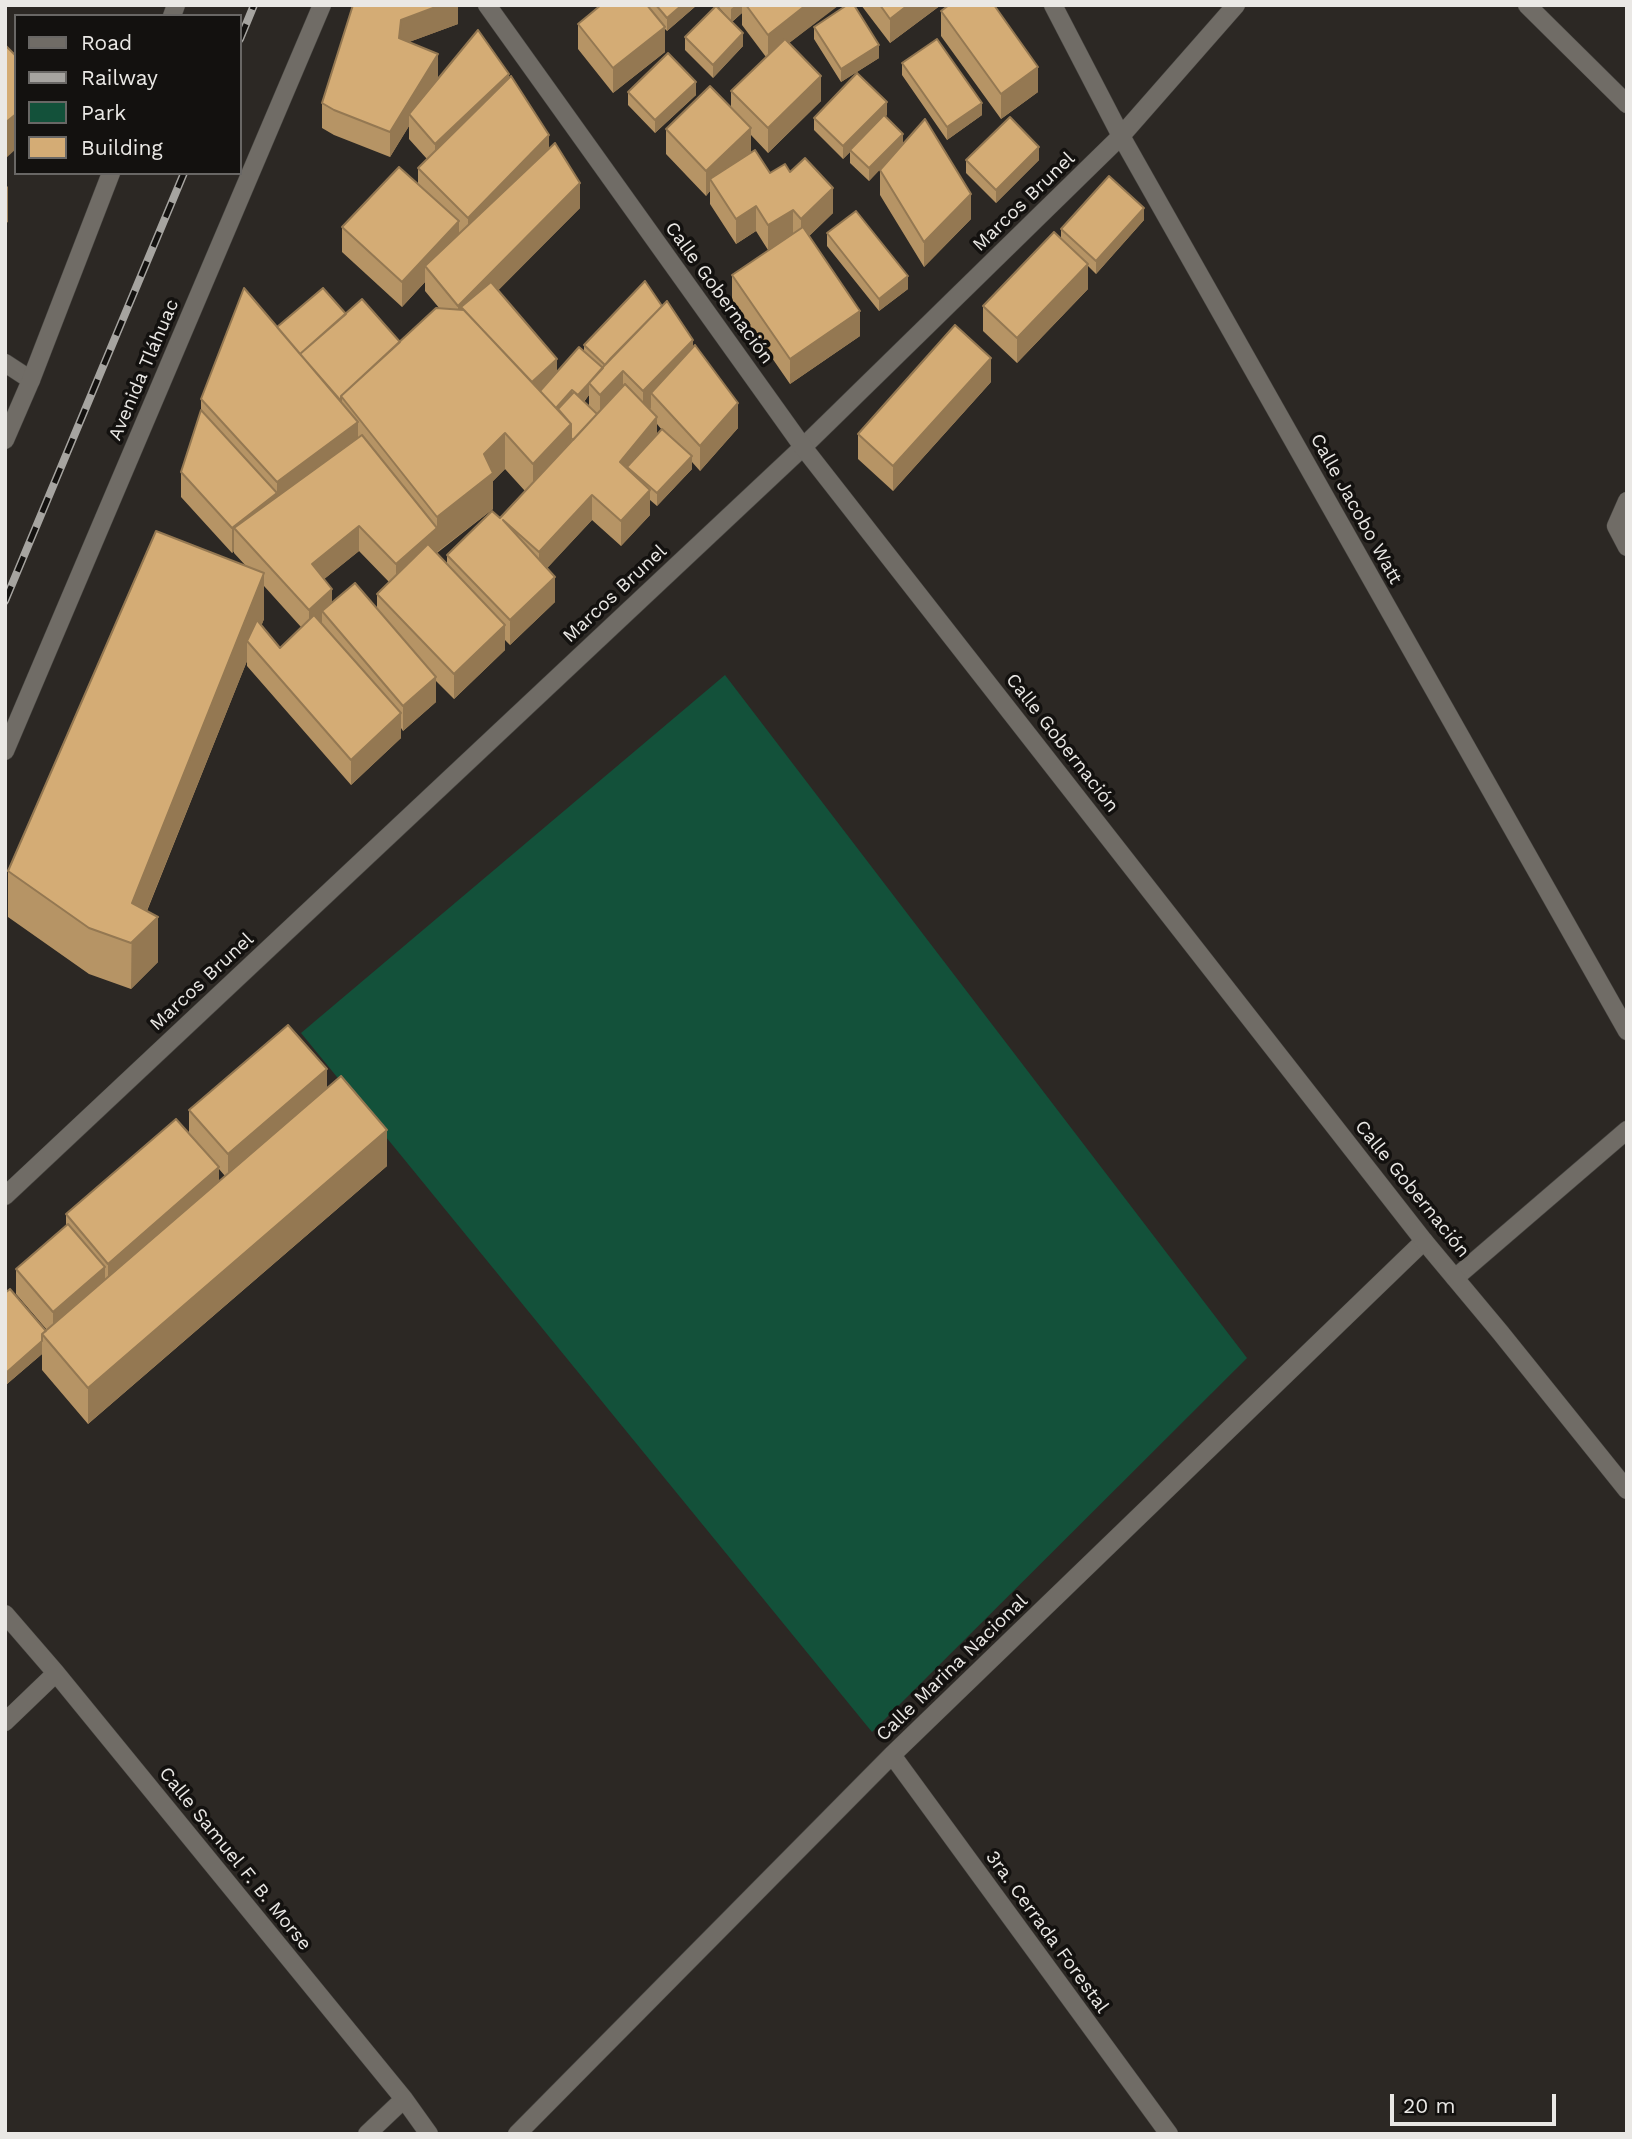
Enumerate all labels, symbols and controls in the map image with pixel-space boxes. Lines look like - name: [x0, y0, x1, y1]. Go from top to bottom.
- legend: [14, 14, 242, 175]
- text: Road: [81, 30, 132, 55]
- text: Railway: [81, 65, 158, 90]
- text: Park: [81, 100, 126, 125]
- text: Building: [81, 135, 163, 160]
- street label: Marcos Brunel: [968, 148, 1080, 256]
- street label: Calle Gobernación: [660, 218, 778, 368]
- street label: Avenida Tláhuac: [104, 296, 184, 444]
- street label: Calle Jacobo Watt: [1305, 430, 1407, 588]
- street label: Marcos Brunel: [558, 540, 672, 648]
- street label: Calle Gobernación: [1001, 669, 1123, 817]
- street label: Marcos Brunel: [145, 928, 259, 1036]
- street label: Calle Gobernación: [1350, 1116, 1474, 1262]
- street label: Calle Marina Nacional: [872, 1590, 1032, 1746]
- street label: Calle Samuel F. B. Morse: [154, 1763, 316, 1955]
- street label: 3ra. Cerrada Forestal: [981, 1846, 1113, 2018]
- scale bar: [1394, 2080, 1560, 2124]
- text: 20 m: [1403, 2093, 1455, 2118]

